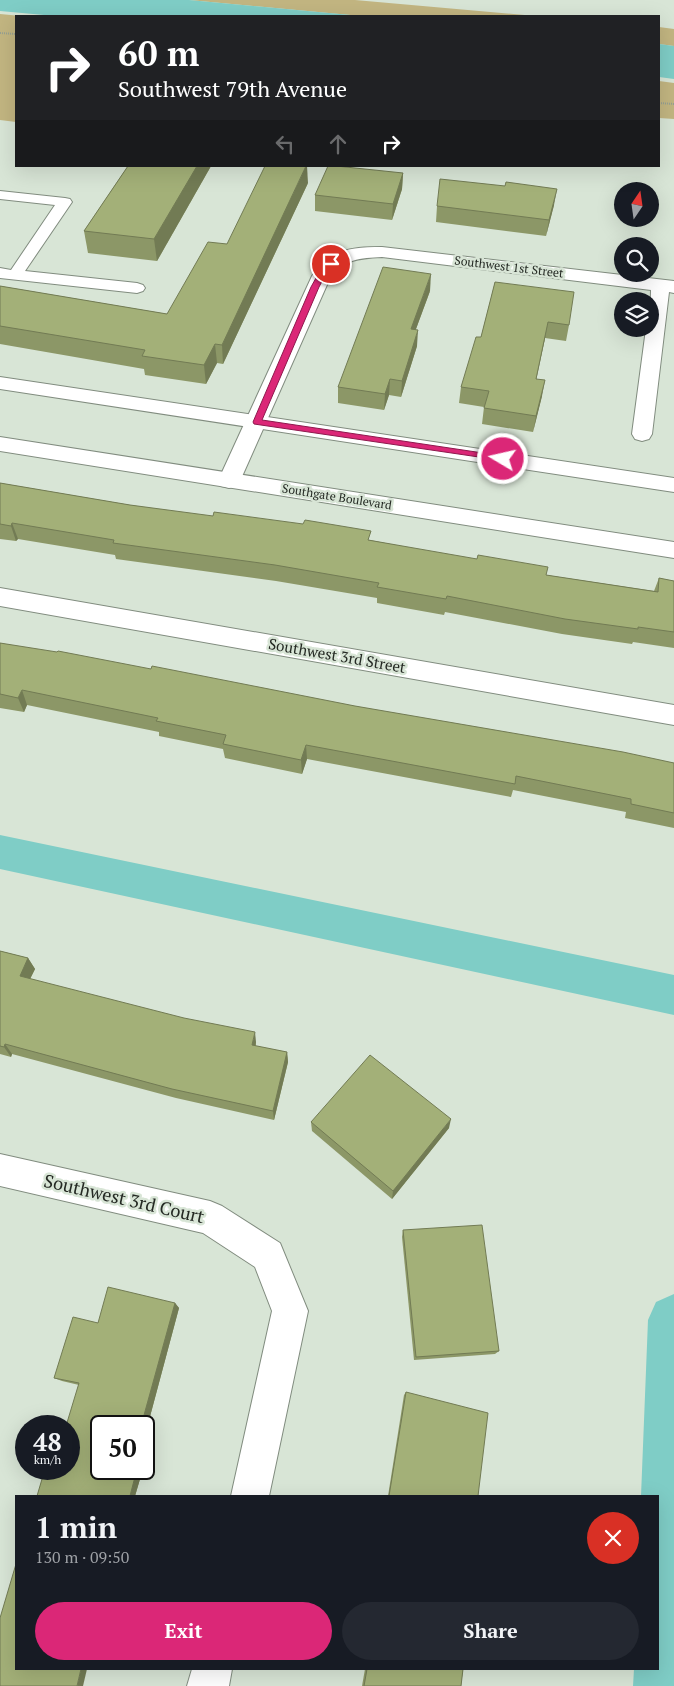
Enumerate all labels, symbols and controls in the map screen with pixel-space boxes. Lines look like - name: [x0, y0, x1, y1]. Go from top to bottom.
- text: 60 m: [118, 30, 199, 76]
- icon: right: [35, 35, 100, 100]
- text: Southwest 79th Avenue: [118, 74, 347, 103]
- icon: left: [271, 130, 299, 158]
- icon: ahead: [324, 130, 352, 158]
- icon: right: [377, 130, 405, 158]
- north arrow: [614, 182, 659, 228]
- map controls: [614, 182, 659, 337]
- button: search: [614, 237, 659, 282]
- pin: [310, 243, 352, 285]
- icon: arrive: [317, 250, 345, 278]
- street label: Southwest 1st Street: [454, 252, 565, 281]
- button: layers: [614, 292, 659, 337]
- position arrow: [476, 432, 528, 484]
- street label: Southgate Boulevard: [281, 480, 393, 513]
- street label: Southwest 3rd Street: [267, 633, 408, 677]
- street label: Southwest 3rd Court: [42, 1168, 207, 1228]
- speed limit sign: 50: [90, 1415, 155, 1480]
- text: 48: [33, 1425, 62, 1458]
- text: km/h: [34, 1452, 61, 1467]
- text: 1 min: [35, 1507, 117, 1547]
- button: close: [587, 1512, 639, 1564]
- text: 130 m · 09:50: [35, 1546, 129, 1568]
- button: Exit: [35, 1602, 332, 1660]
- button: Share: [342, 1602, 639, 1660]

